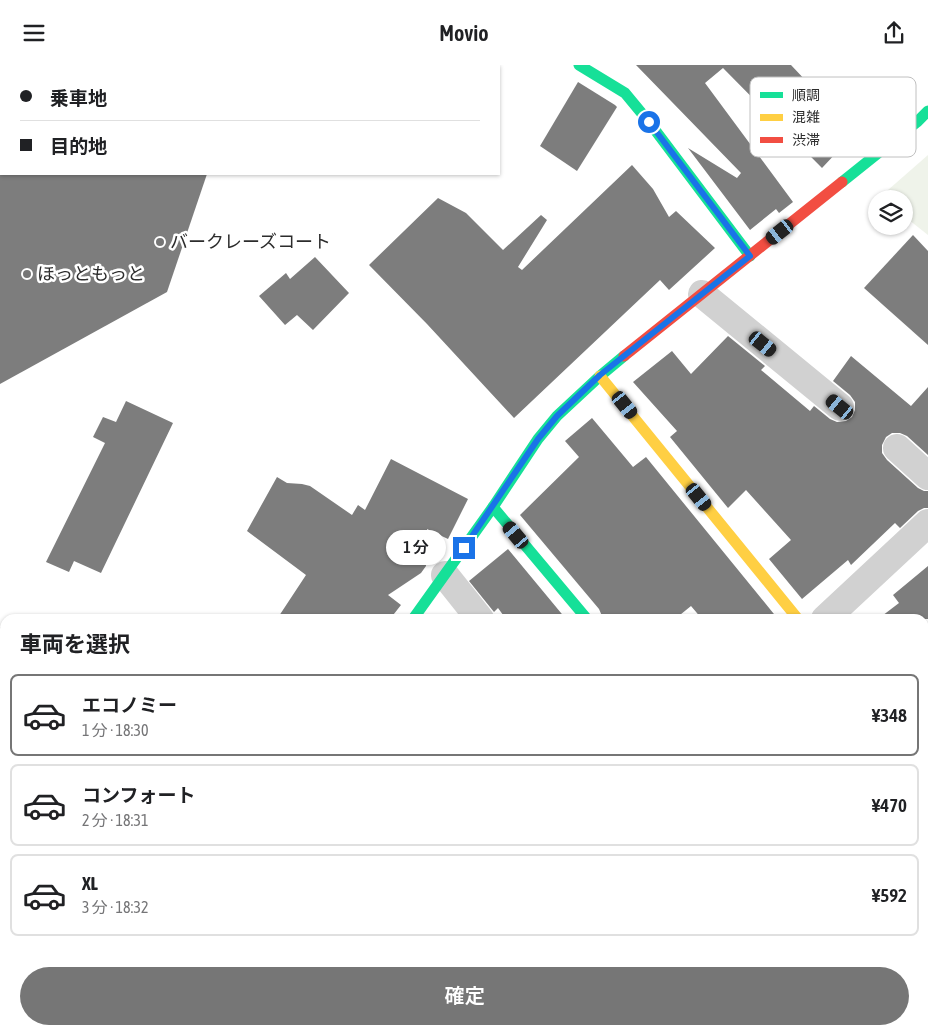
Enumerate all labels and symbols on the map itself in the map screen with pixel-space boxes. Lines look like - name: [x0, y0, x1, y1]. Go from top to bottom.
- legend: [750, 77, 916, 157]
- text: 順調: [792, 87, 820, 103]
- text: 混雑: [792, 109, 820, 125]
- route start: [638, 111, 660, 133]
- text: 渋滞: [792, 132, 820, 148]
- car: [763, 217, 796, 247]
- place label: バークレーズコート: [170, 231, 331, 252]
- marker: バークレーズコート: [154, 236, 166, 248]
- place label: ほっともっと: [37, 263, 145, 284]
- marker: ほっともっと: [21, 268, 33, 280]
- car: [746, 329, 779, 359]
- car: [609, 389, 640, 421]
- car: [823, 392, 856, 422]
- car: [683, 481, 714, 513]
- car: [500, 519, 531, 551]
- callout: 1 分: [386, 531, 446, 565]
- route end: [453, 537, 475, 559]

